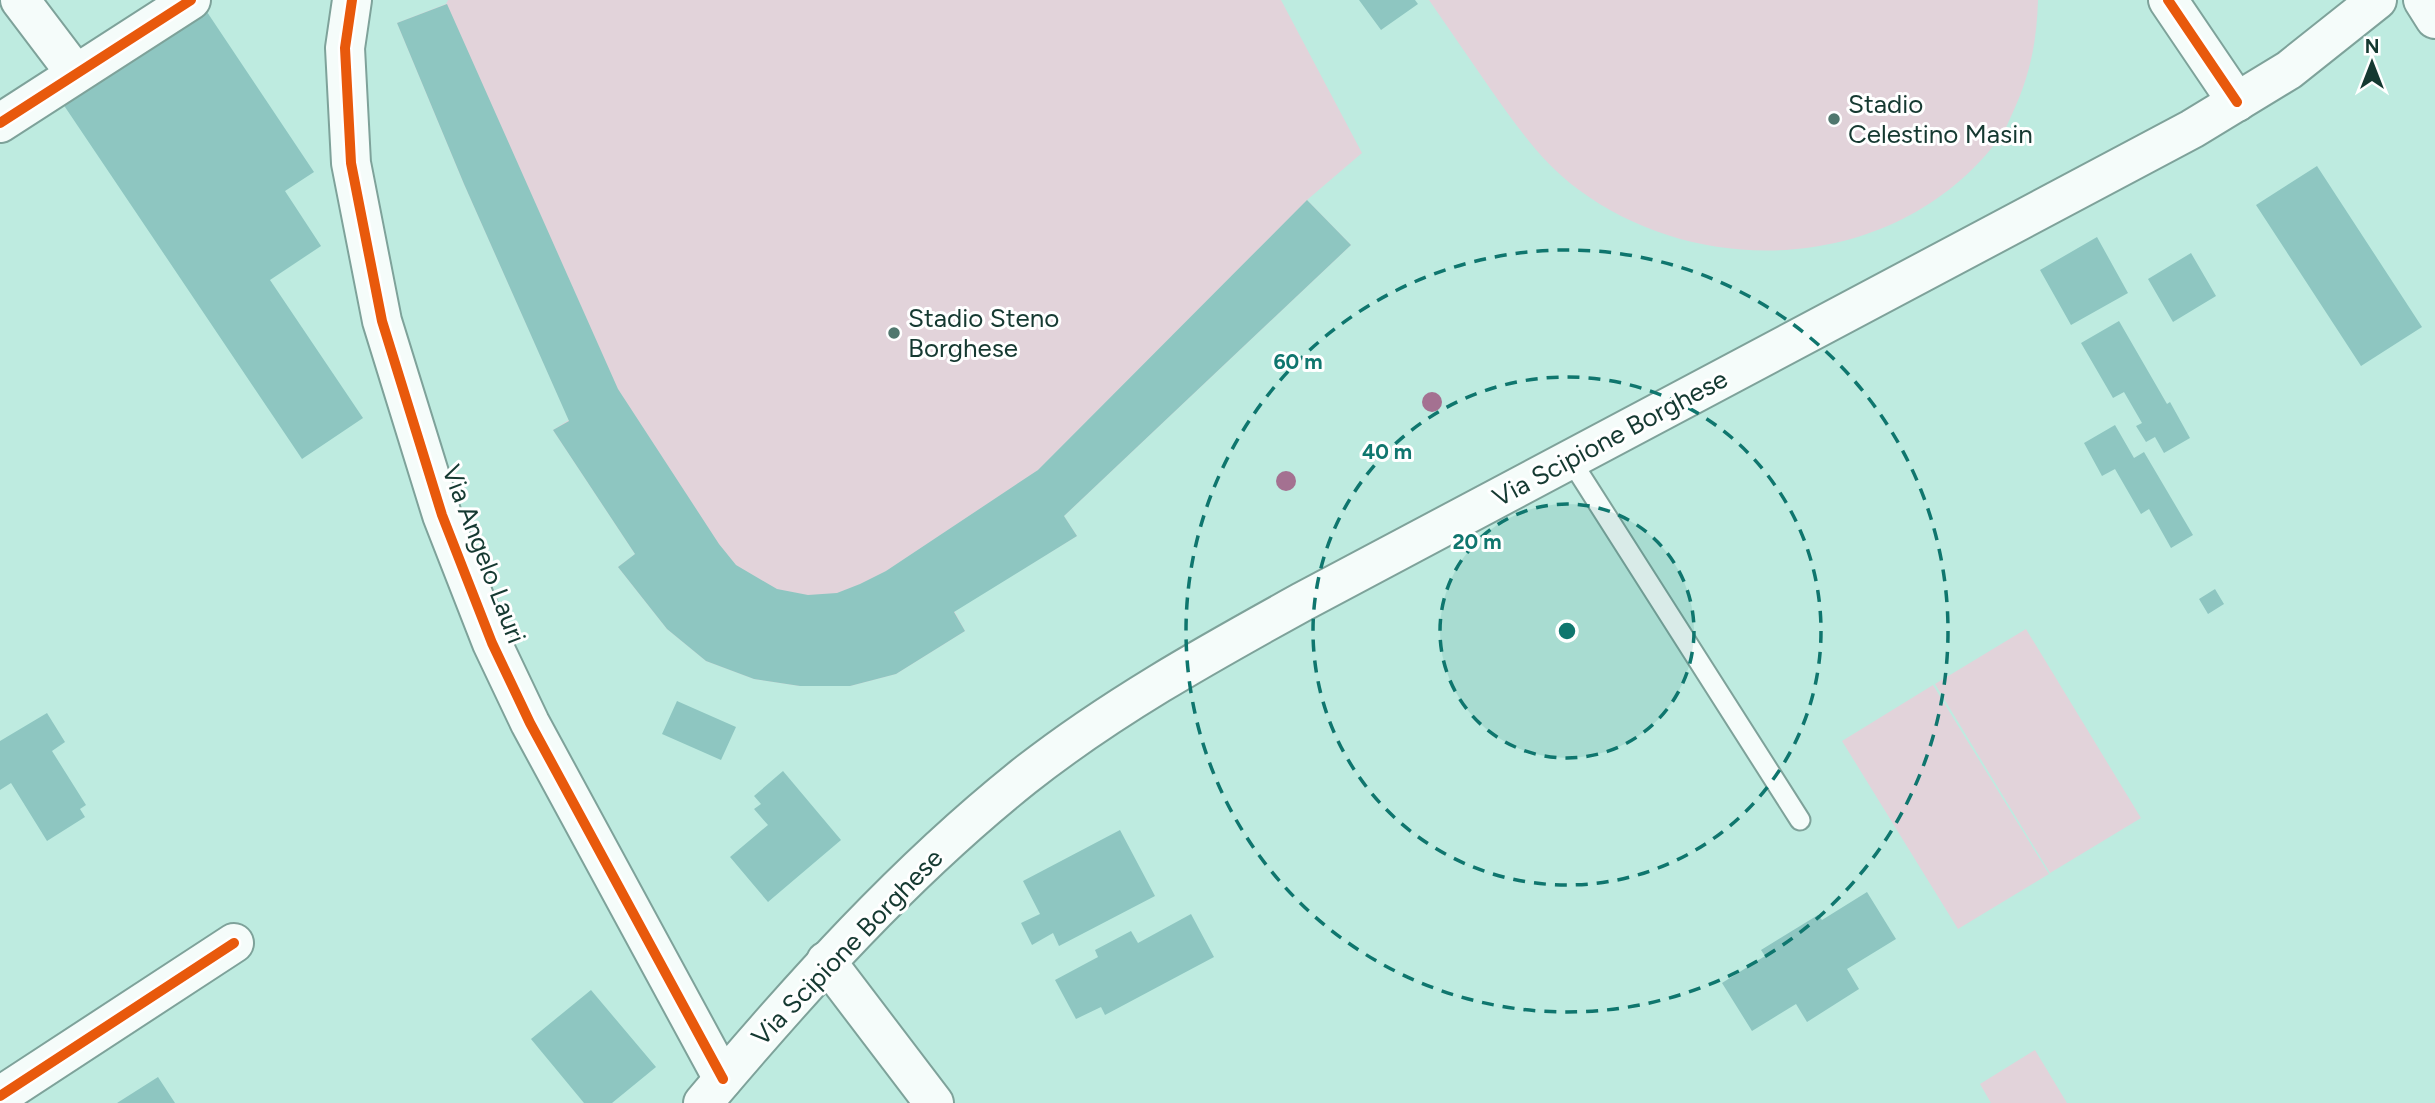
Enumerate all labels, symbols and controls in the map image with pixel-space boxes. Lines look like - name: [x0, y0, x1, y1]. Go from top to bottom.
- north arrow: [2337, 28, 2407, 98]
- text: N: [2365, 35, 2379, 58]
- place label: Stadio Celestino Masin: [1848, 88, 2033, 150]
- marker: Stadio Celestino Masin: [1826, 111, 1842, 127]
- place label: Stadio Steno Borghese: [908, 302, 1059, 364]
- marker: Stadio Steno Borghese: [886, 325, 902, 341]
- text: 60 m: [1273, 349, 1323, 374]
- street label: Via Scipione Borghese: [1487, 363, 1733, 513]
- text: 40 m: [1362, 439, 1412, 464]
- street label: Via Angelo Lauri: [435, 460, 533, 648]
- text: 20 m: [1452, 529, 1502, 554]
- centre of rings: [1555, 619, 1579, 643]
- street label: Via Scipione Borghese: [745, 842, 949, 1052]

